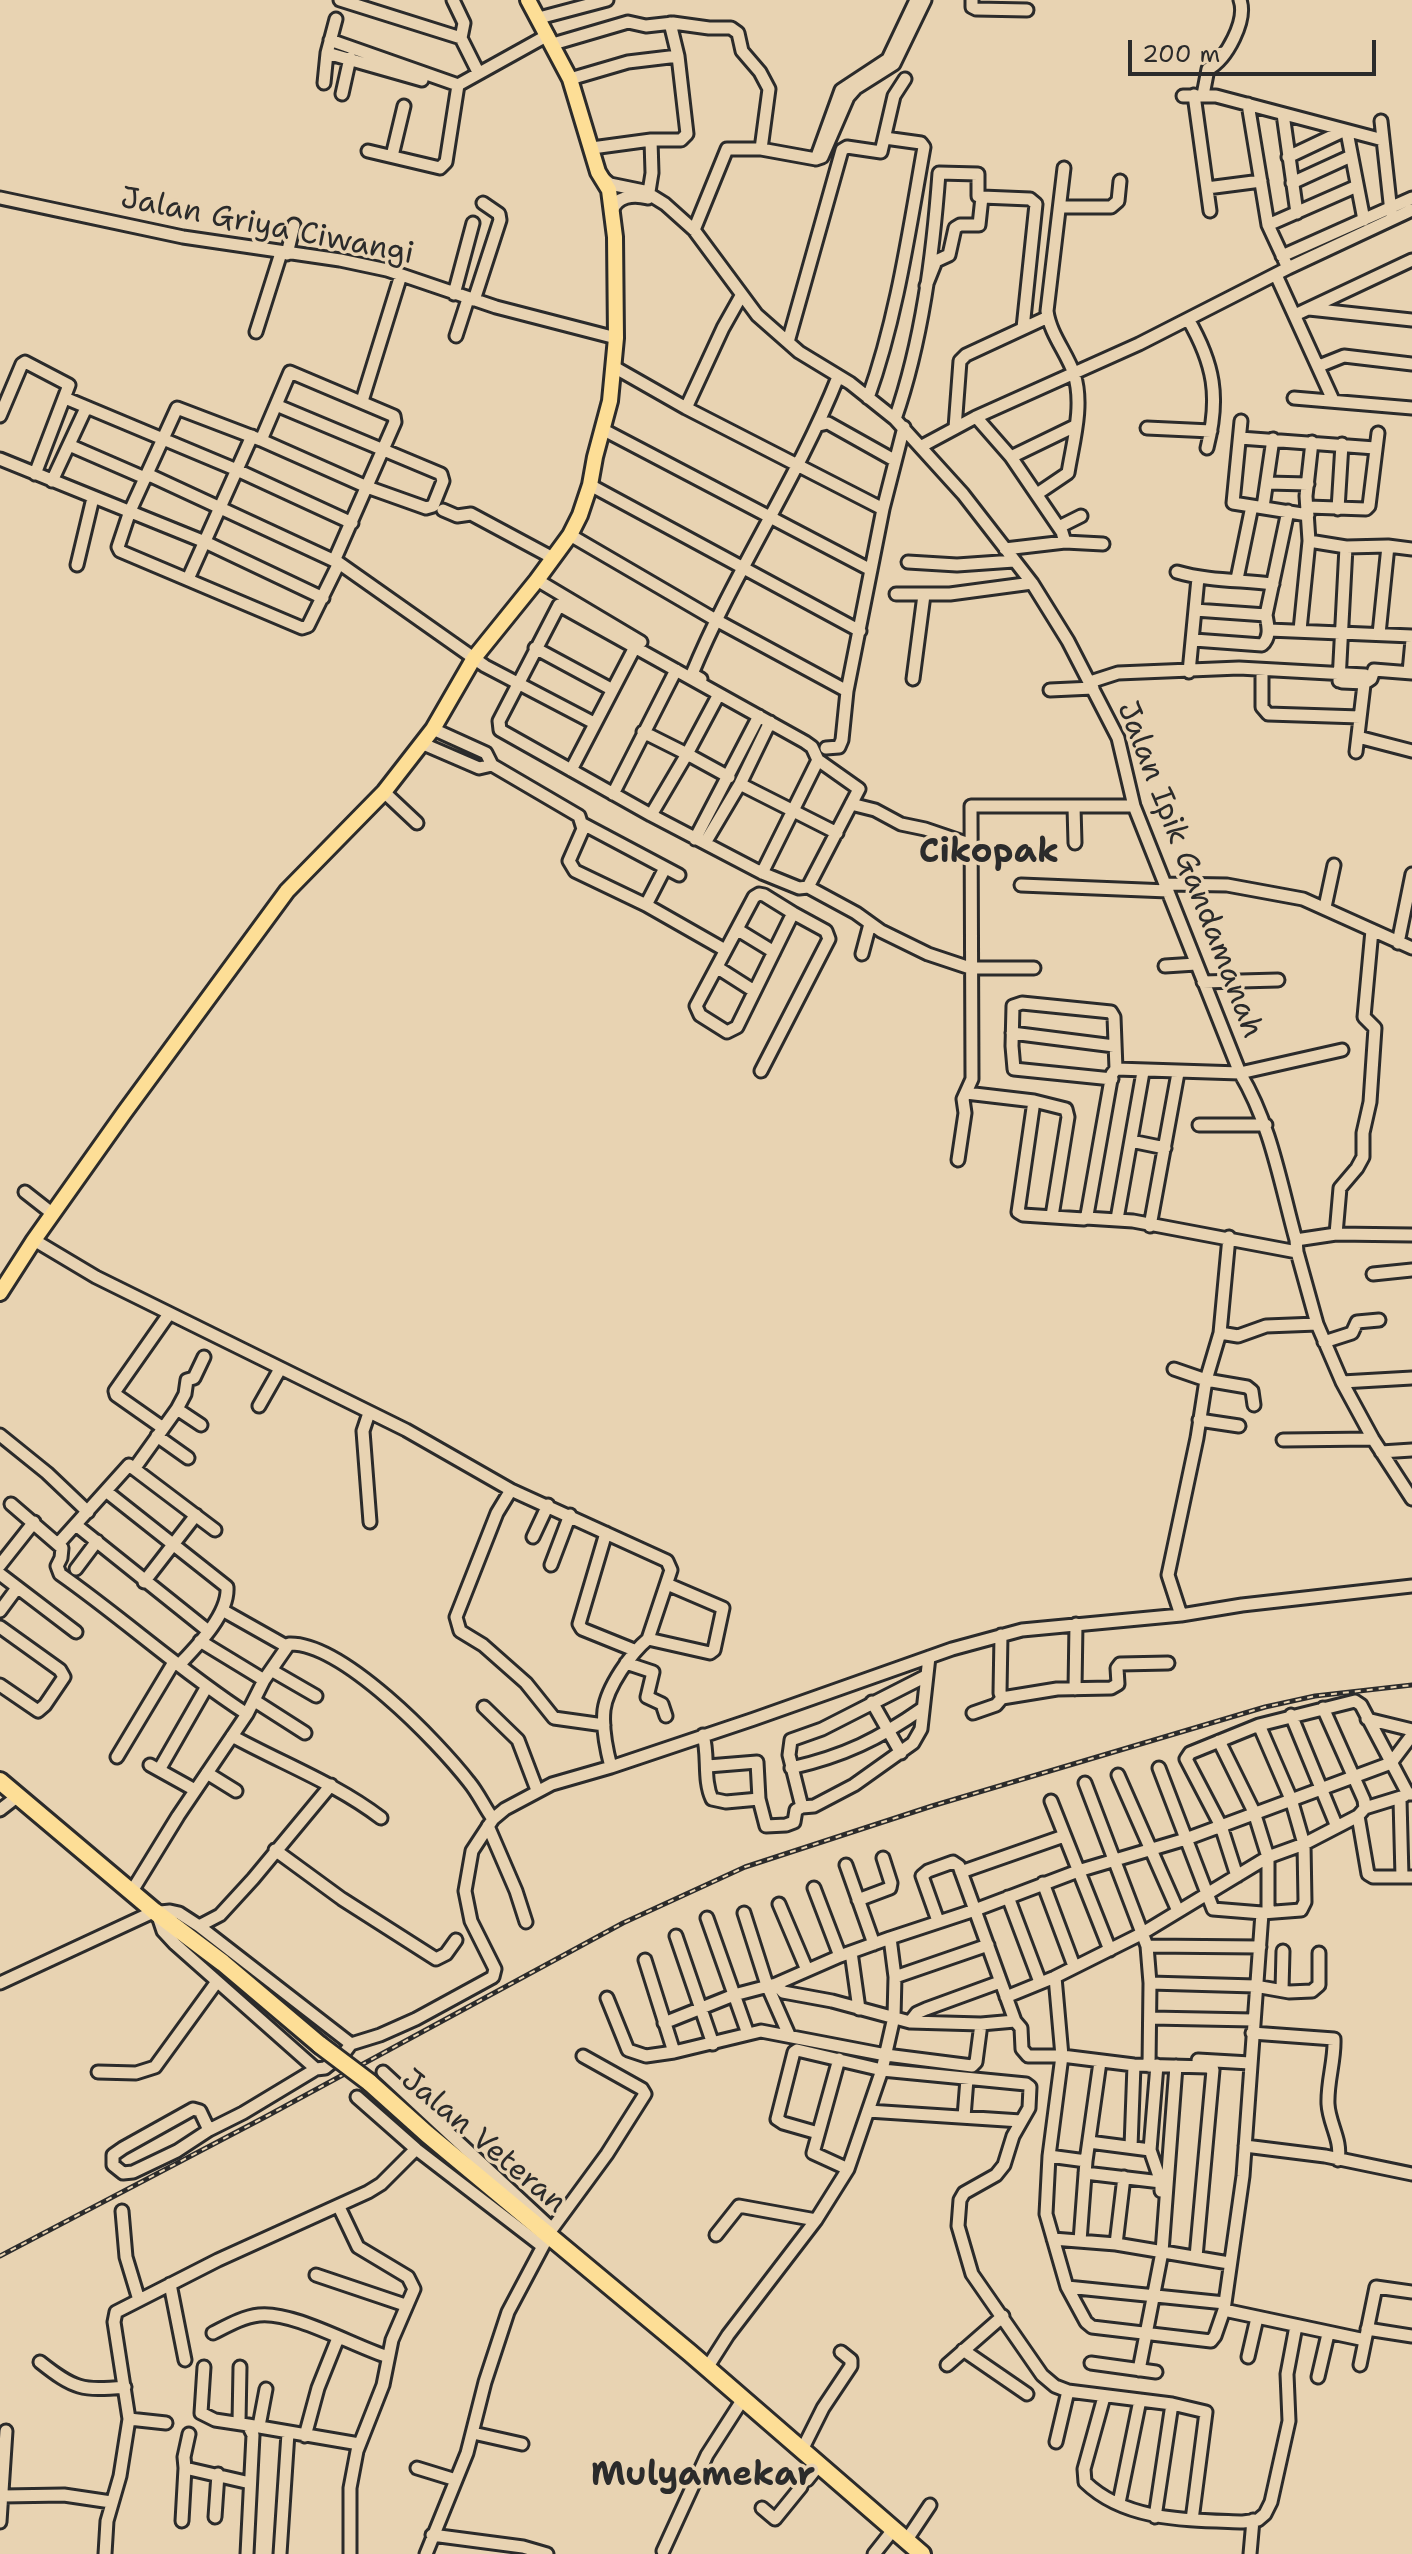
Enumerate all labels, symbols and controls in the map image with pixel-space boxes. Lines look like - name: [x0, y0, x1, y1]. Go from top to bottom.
- scale bar: [1132, 24, 1380, 74]
- text: 200 m: [1142, 38, 1220, 70]
- street label: Jalan Griya Ciwangi: [117, 181, 417, 273]
- street label: Jalan Ipik Gandamanah: [1108, 697, 1270, 1043]
- district label: Cikopak: [919, 833, 1059, 873]
- street label: Jalan Veteran: [393, 2062, 573, 2222]
- district label: Mulyamekar: [591, 2456, 815, 2496]

